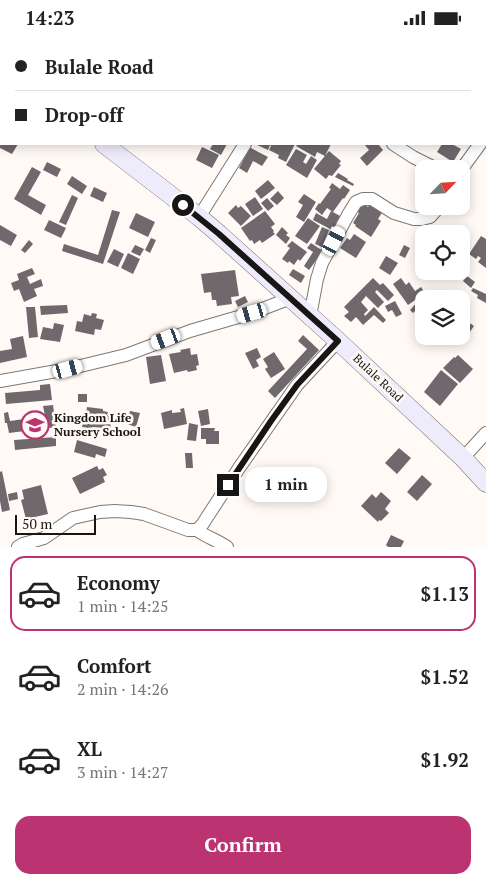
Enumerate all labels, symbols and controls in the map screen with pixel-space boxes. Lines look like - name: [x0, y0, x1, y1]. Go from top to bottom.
- text: 14:23: [25, 5, 74, 30]
- text: Bulale Road: [45, 54, 154, 79]
- text: Drop-off: [45, 102, 123, 127]
- north arrow: [415, 160, 470, 215]
- map controls: [415, 160, 470, 345]
- route start: [172, 194, 194, 216]
- car: [320, 224, 347, 258]
- button: locate: [415, 225, 470, 280]
- button: layers: [415, 290, 470, 345]
- car: [235, 302, 268, 324]
- car: [149, 327, 182, 351]
- street label: Bulale Road: [350, 351, 407, 405]
- car: [51, 358, 84, 380]
- school or university icon: Kingdom Life Nursery School: [20, 410, 50, 440]
- place label: Kingdom Life Nursery School: [54, 410, 141, 439]
- callout: 1 min: [246, 467, 328, 503]
- text: 1 min: [264, 473, 308, 495]
- route end: [217, 474, 239, 496]
- scale bar: [15, 512, 96, 535]
- text: 50 m: [22, 514, 52, 533]
- text: Economy: [77, 570, 160, 595]
- icon: car: [17, 571, 62, 616]
- text: $1.13: [420, 581, 469, 606]
- text: 1 min · 14:25: [77, 595, 169, 617]
- text: Comfort: [77, 653, 152, 678]
- icon: car: [17, 654, 62, 699]
- text: $1.52: [420, 664, 469, 689]
- text: 2 min · 14:26: [77, 678, 169, 700]
- text: XL: [77, 736, 102, 761]
- icon: car: [17, 737, 62, 782]
- text: $1.92: [420, 747, 469, 772]
- text: 3 min · 14:27: [77, 761, 169, 783]
- button: Confirm: [15, 816, 471, 874]

